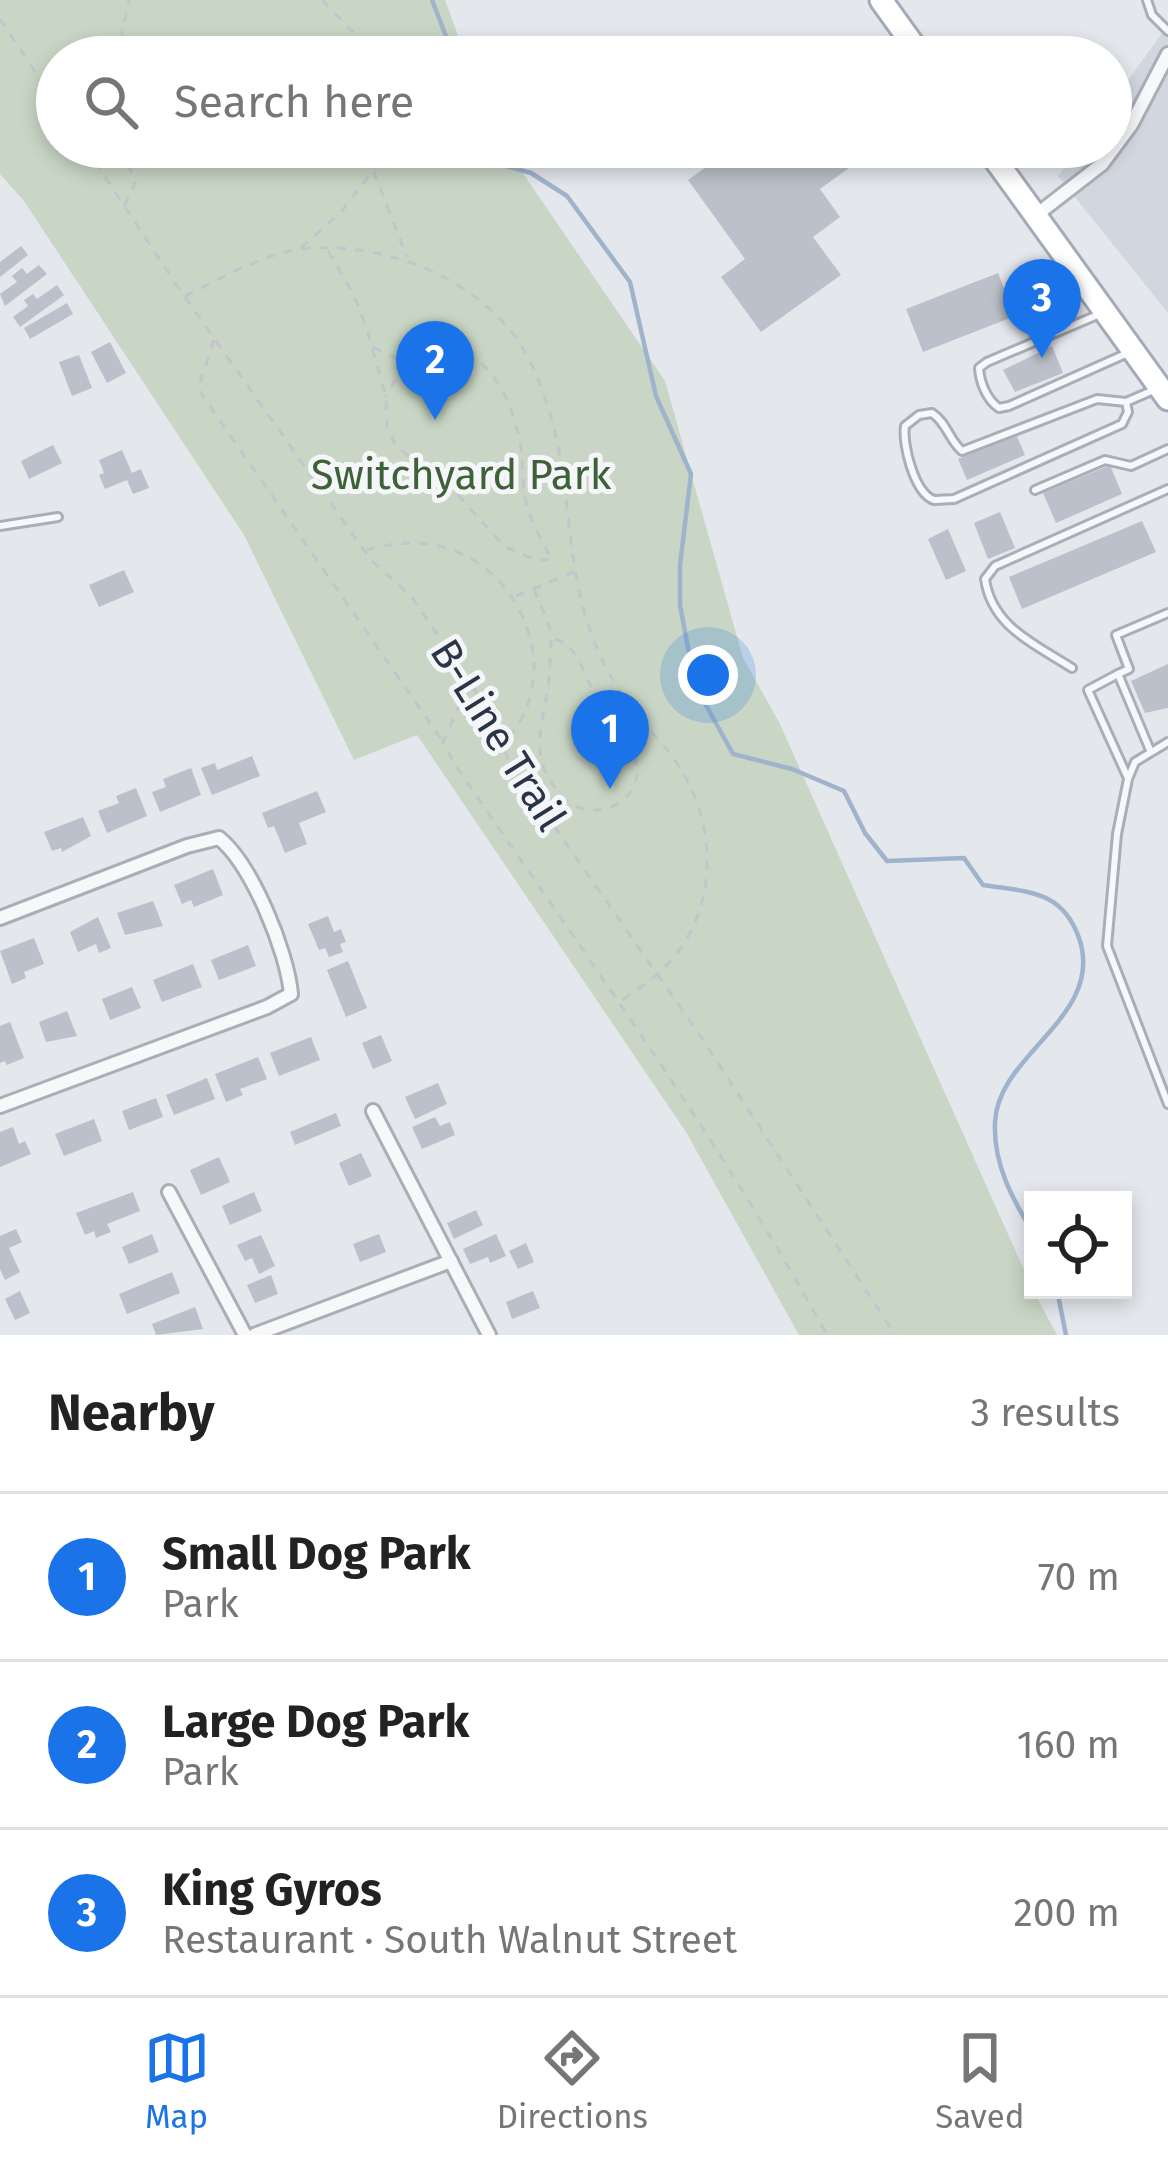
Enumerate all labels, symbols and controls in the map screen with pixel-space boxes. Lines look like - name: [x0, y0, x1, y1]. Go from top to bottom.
- search box: [36, 36, 1132, 168]
- icon: search: [78, 69, 144, 135]
- text: Search here: [174, 75, 414, 129]
- pin: 3: [1003, 259, 1081, 358]
- pin: 2: [396, 321, 474, 420]
- park label: Switchyard Park: [311, 450, 612, 500]
- street label: B-Line Trail: [420, 630, 576, 840]
- your location: [678, 645, 738, 705]
- pin: 1: [571, 690, 649, 789]
- map controls: [1024, 1191, 1132, 1299]
- button: locate: [1024, 1191, 1132, 1299]
- text: Nearby: [48, 1382, 214, 1444]
- text: 3 results: [970, 1390, 1120, 1436]
- text: Small Dog Park: [162, 1527, 471, 1581]
- text: 1: [78, 1554, 96, 1600]
- text: 70 m: [1038, 1554, 1120, 1600]
- text: Park: [162, 1581, 239, 1627]
- text: Large Dog Park: [162, 1695, 469, 1749]
- text: 2: [77, 1722, 97, 1768]
- text: 160 m: [1017, 1722, 1120, 1768]
- text: Park: [162, 1749, 239, 1795]
- text: King Gyros: [162, 1863, 382, 1917]
- text: 3: [77, 1890, 97, 1936]
- text: 200 m: [1013, 1890, 1120, 1936]
- text: Restaurant · South Walnut Street: [162, 1917, 737, 1963]
- tab: Map: [144, 2025, 210, 2137]
- tab: Directions: [497, 2025, 648, 2137]
- tab: Saved: [935, 2025, 1024, 2137]

